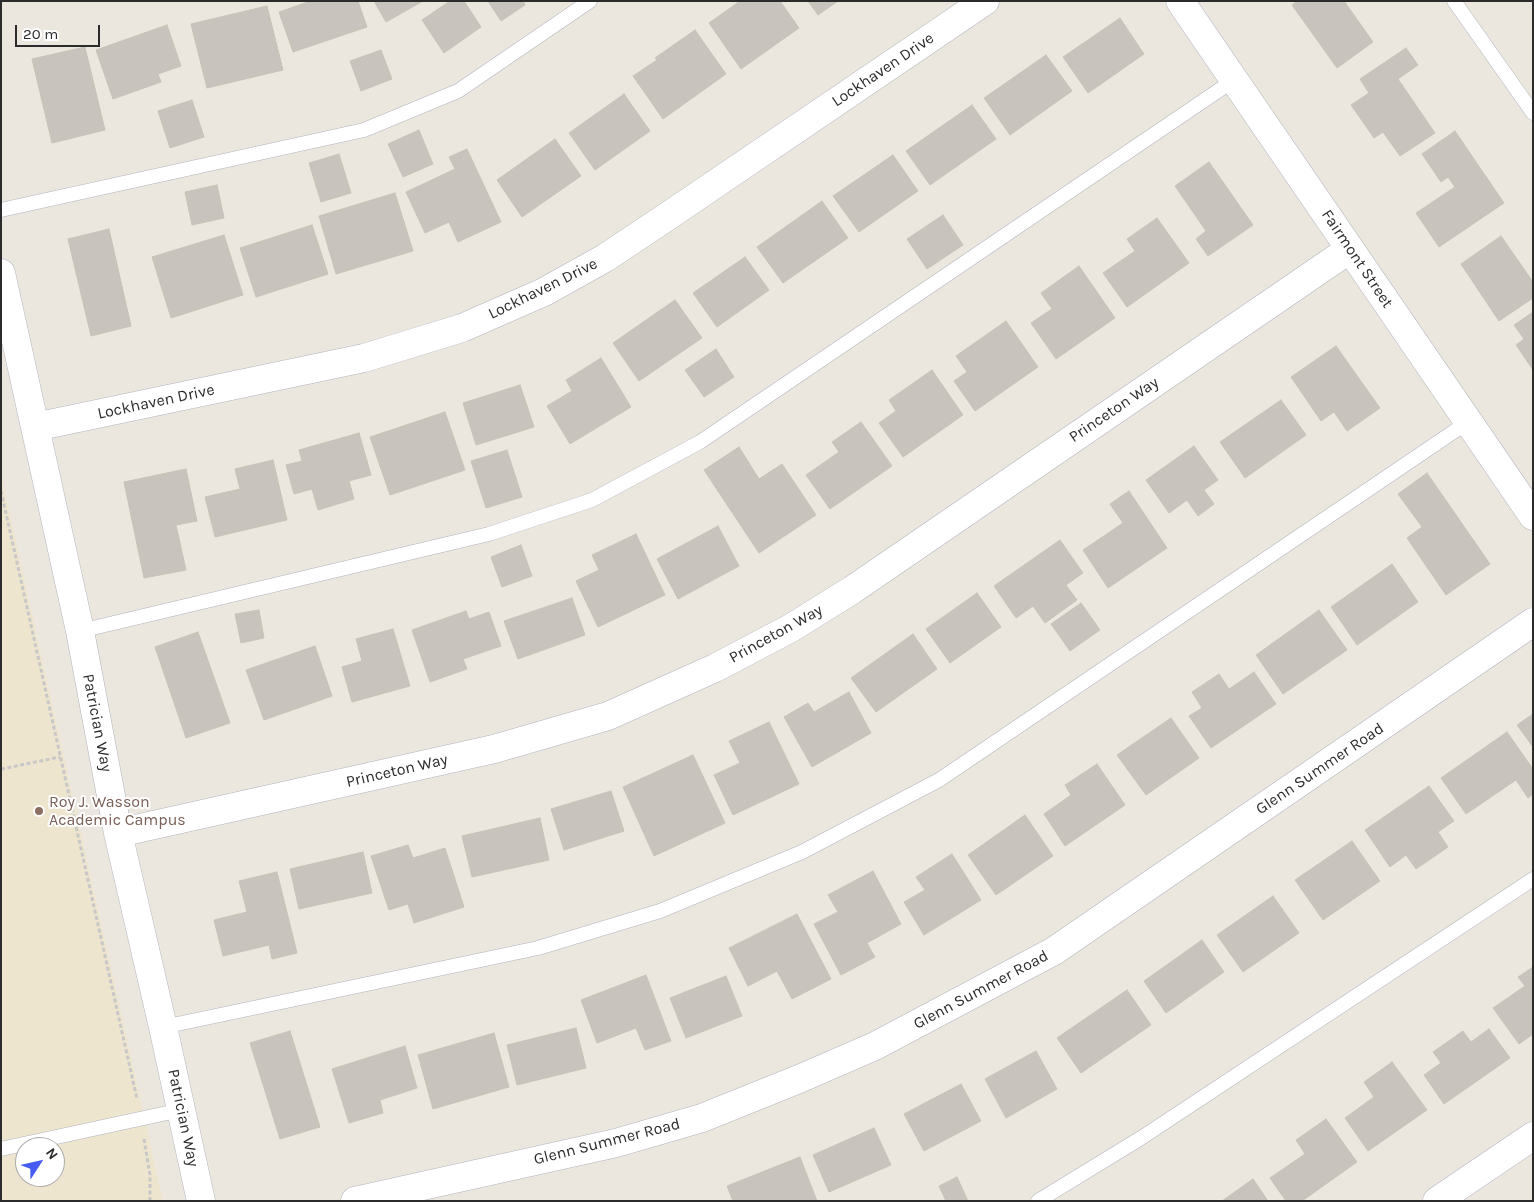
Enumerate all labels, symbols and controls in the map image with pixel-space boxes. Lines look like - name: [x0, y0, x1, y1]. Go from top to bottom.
- scale bar: [18, 15, 102, 47]
- text: 20 m: [23, 25, 58, 43]
- street label: Lockhaven Drive: [828, 29, 938, 111]
- street label: Fairmont Street: [1317, 206, 1397, 312]
- street label: Lockhaven Drive: [485, 254, 601, 324]
- street label: Princeton Way: [1066, 373, 1162, 447]
- street label: Lockhaven Drive: [96, 380, 216, 424]
- street label: Princeton Way: [726, 600, 826, 668]
- street label: Patrician Way: [78, 672, 116, 774]
- street label: Glenn Summer Road: [1252, 719, 1388, 819]
- street label: Princeton Way: [344, 750, 450, 792]
- place label: Roy J. Wasson Academic Campus: [49, 792, 186, 830]
- marker: Roy J. Wasson Academic Campus: [33, 805, 45, 817]
- street label: Glenn Summer Road: [910, 946, 1052, 1034]
- street label: Patrician Way: [163, 1067, 203, 1169]
- street label: Glenn Summer Road: [532, 1115, 682, 1169]
- north arrow: [15, 1137, 65, 1187]
- text: N: [42, 1145, 62, 1163]

